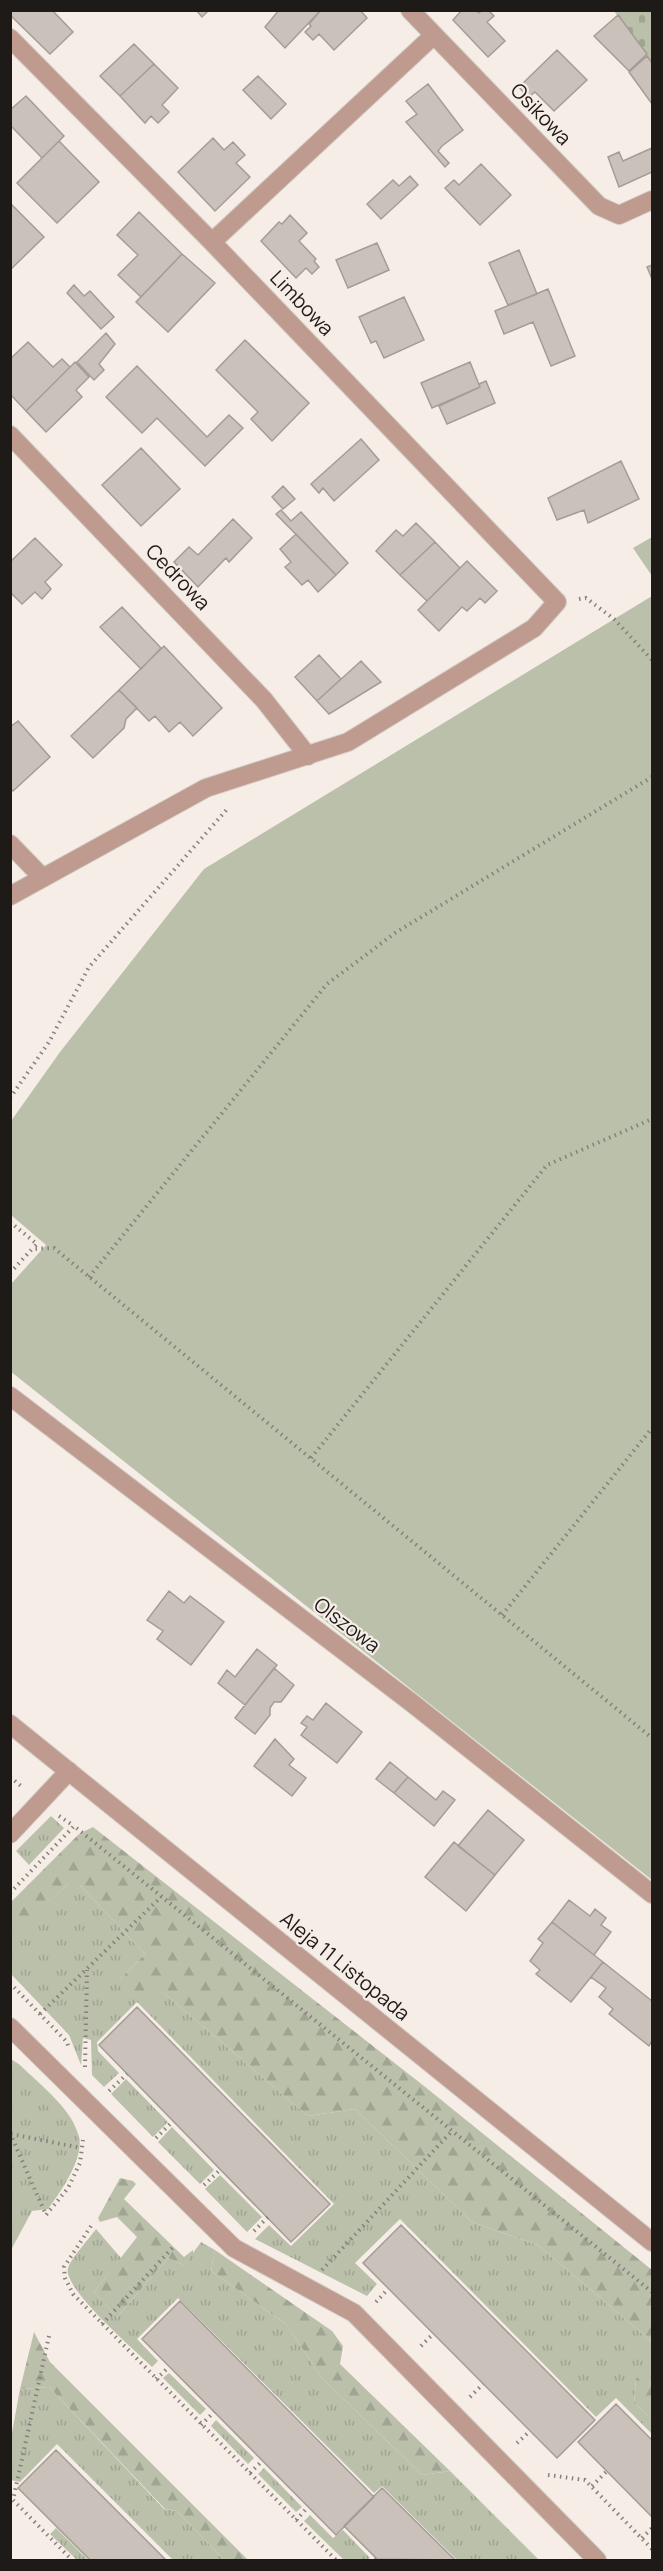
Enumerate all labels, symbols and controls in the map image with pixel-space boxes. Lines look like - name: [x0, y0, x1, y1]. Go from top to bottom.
- street label: Osikowa: [505, 77, 578, 151]
- street label: Limbowa: [265, 264, 340, 341]
- street label: Cedrowa: [140, 538, 217, 616]
- street label: Olszowa: [309, 1591, 386, 1658]
- street label: Aleja 11 Listopada: [275, 1905, 416, 2026]

